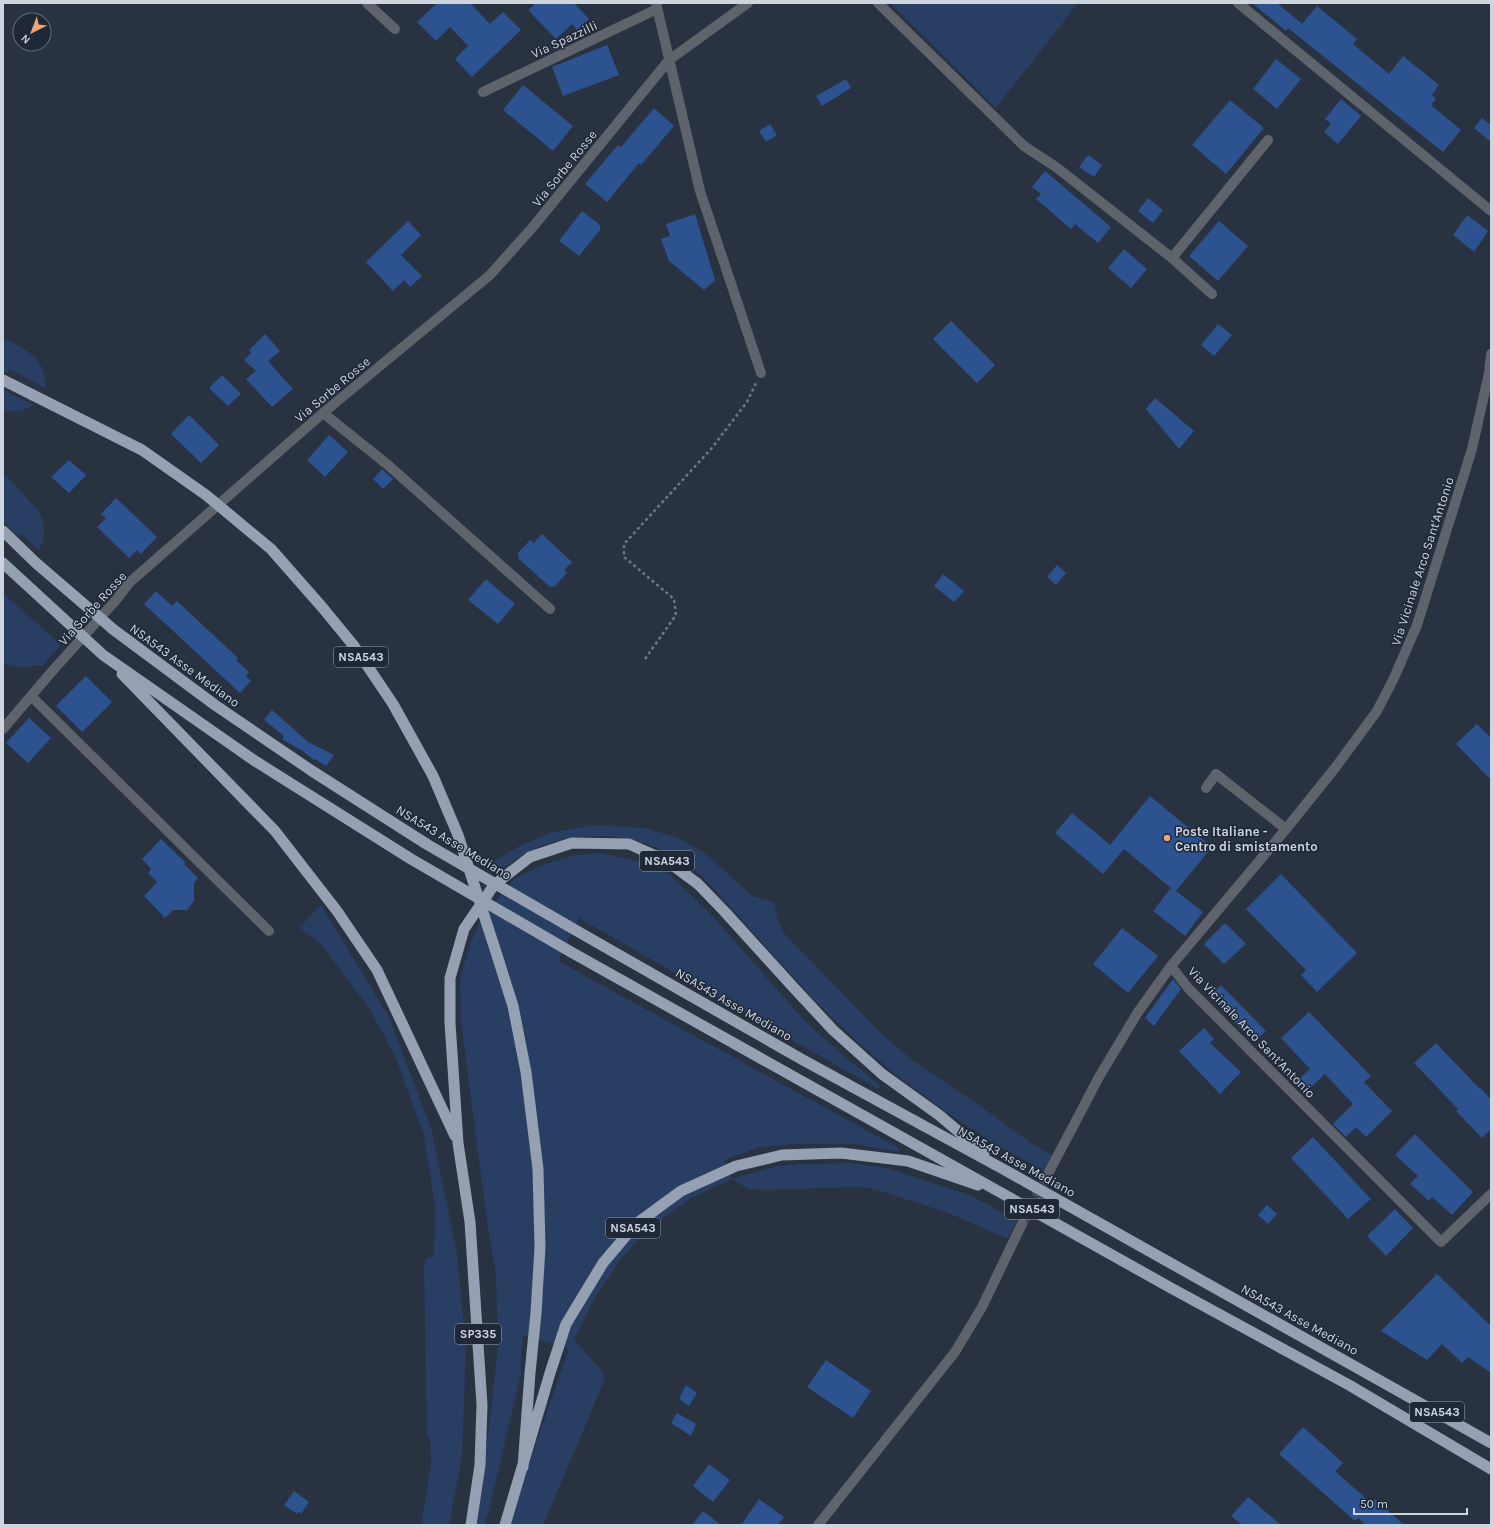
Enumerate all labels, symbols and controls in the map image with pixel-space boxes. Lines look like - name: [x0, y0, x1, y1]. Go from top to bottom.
- north arrow: [12, 12, 52, 52]
- street label: Via Spazzilli: [529, 18, 600, 61]
- text: N: [18, 32, 33, 47]
- street label: Via Sorbe Rosse: [529, 127, 600, 210]
- street label: Via Sorbe Rosse: [292, 353, 373, 425]
- street label: Via Vicinale Arco Sant'Antonio: [1388, 475, 1457, 647]
- street label: Via Sorbe Rosse: [55, 568, 130, 648]
- street label: NSA543 Asse Mediano: [127, 621, 242, 710]
- road number: NSA543: [334, 647, 388, 667]
- street label: NSA543 Asse Mediano: [393, 802, 514, 883]
- place label: Poste Italiane - Centro di smistamento: [1175, 824, 1318, 854]
- marker: Poste Italiane - Centro di smistamento: [1162, 833, 1172, 843]
- road number: NSA543: [640, 851, 694, 871]
- street label: Via Vicinale Arco Sant'Antonio: [1185, 964, 1318, 1101]
- street label: NSA543 Asse Mediano: [673, 965, 795, 1044]
- street label: NSA543 Asse Mediano: [955, 1123, 1078, 1200]
- road number: NSA543: [1005, 1199, 1059, 1219]
- road number: NSA543: [606, 1218, 660, 1238]
- street label: NSA543 Asse Mediano: [1238, 1281, 1361, 1358]
- road number: SP335: [455, 1324, 501, 1344]
- road number: NSA543: [1410, 1402, 1464, 1422]
- scale bar: [1354, 1490, 1467, 1516]
- text: 50 m: [1360, 1497, 1388, 1511]

